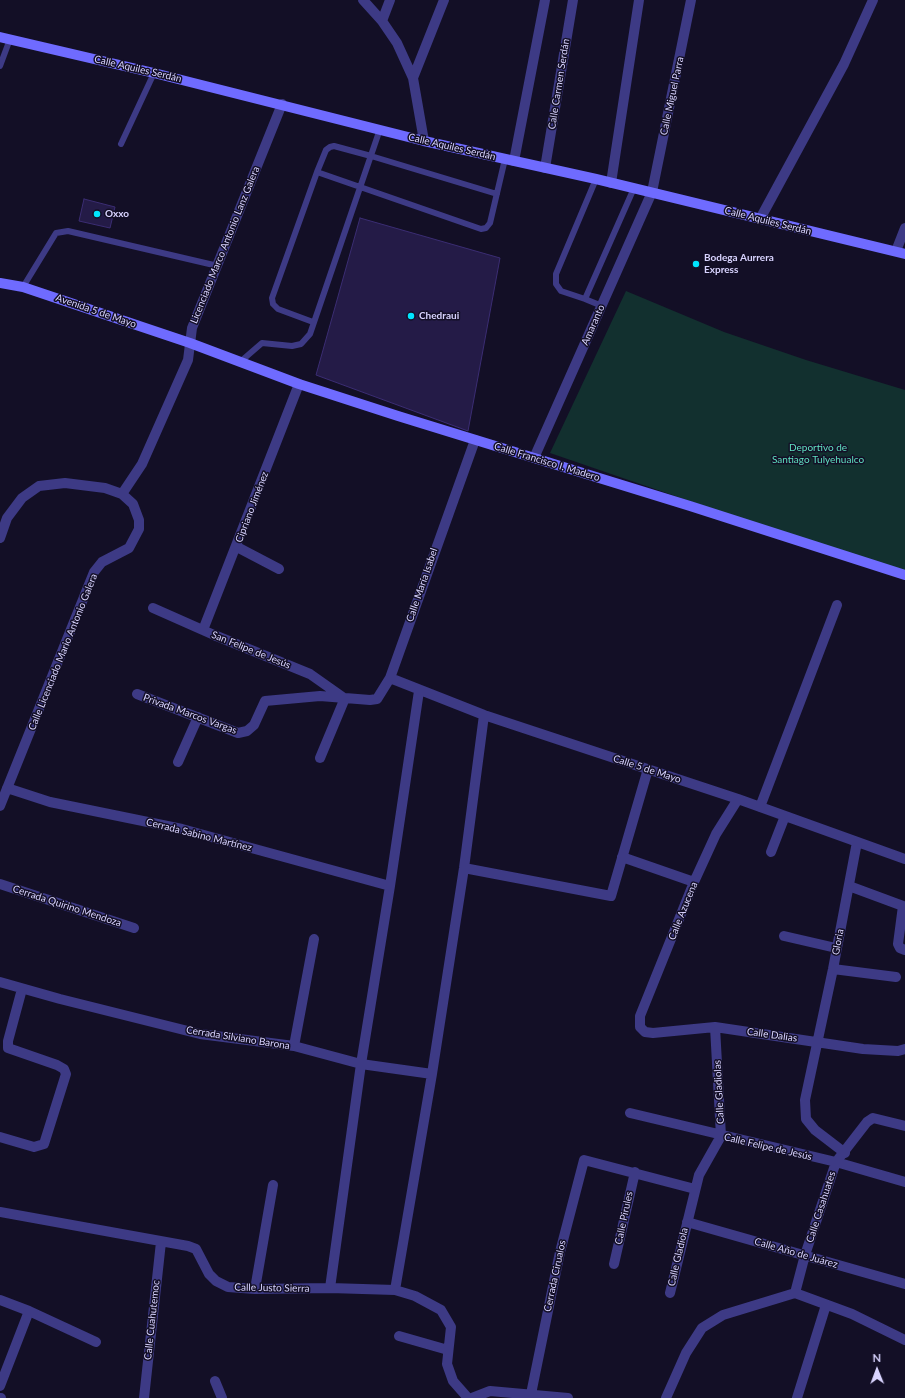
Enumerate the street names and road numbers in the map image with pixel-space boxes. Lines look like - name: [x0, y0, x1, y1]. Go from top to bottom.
- street label: Calle Carmen Serdán: [546, 38, 572, 130]
- street label: Calle Aquiles Serdán: [93, 53, 183, 85]
- street label: Calle Miguel Parra: [658, 56, 686, 136]
- street label: Calle Aquiles Serdán: [407, 131, 497, 163]
- street label: Licenciado Marco Antonio Lanz Galera: [188, 165, 262, 325]
- street label: Calle Aquiles Serdán: [723, 204, 813, 238]
- street label: Avenida 5 de Mayo: [54, 292, 138, 330]
- street label: Amaranto: [579, 303, 607, 347]
- street label: Calle Francisco I. Madero: [493, 440, 601, 484]
- street label: Cipriano Jiménez: [233, 470, 271, 544]
- street label: Calle María Isabel: [404, 547, 440, 623]
- street label: Calle Licenciado Mario Antonio Galera: [26, 572, 100, 732]
- street label: San Felipe de Jesús: [210, 629, 292, 671]
- street label: Privada Marcos Vargas: [141, 691, 239, 737]
- street label: Calle 5 de Mayo: [612, 752, 682, 786]
- street label: Cerrada Sabino Martínez: [145, 816, 253, 854]
- street label: Calle Azucena: [666, 880, 700, 942]
- street label: Cerrada Quirino Mendoza: [11, 883, 123, 929]
- street label: Gloria: [830, 928, 846, 956]
- street label: Cerrada Silviano Barona: [185, 1024, 291, 1052]
- street label: Calle Dalias: [746, 1026, 798, 1044]
- street label: Calle Gladiolas: [711, 1060, 727, 1124]
- street label: Calle Felipe de Jesús: [723, 1131, 813, 1163]
- street label: Calle Casahuates: [804, 1170, 838, 1244]
- street label: Calle Pirules: [613, 1190, 635, 1246]
- street label: Calle Gladiola: [665, 1227, 691, 1287]
- street label: Calle Año de Juárez: [753, 1235, 839, 1271]
- street label: Cerrada Cirualos: [542, 1239, 568, 1313]
- street label: Calle Cuahutemoc: [142, 1280, 162, 1360]
- street label: Calle Justo Sierra: [234, 1281, 310, 1295]

